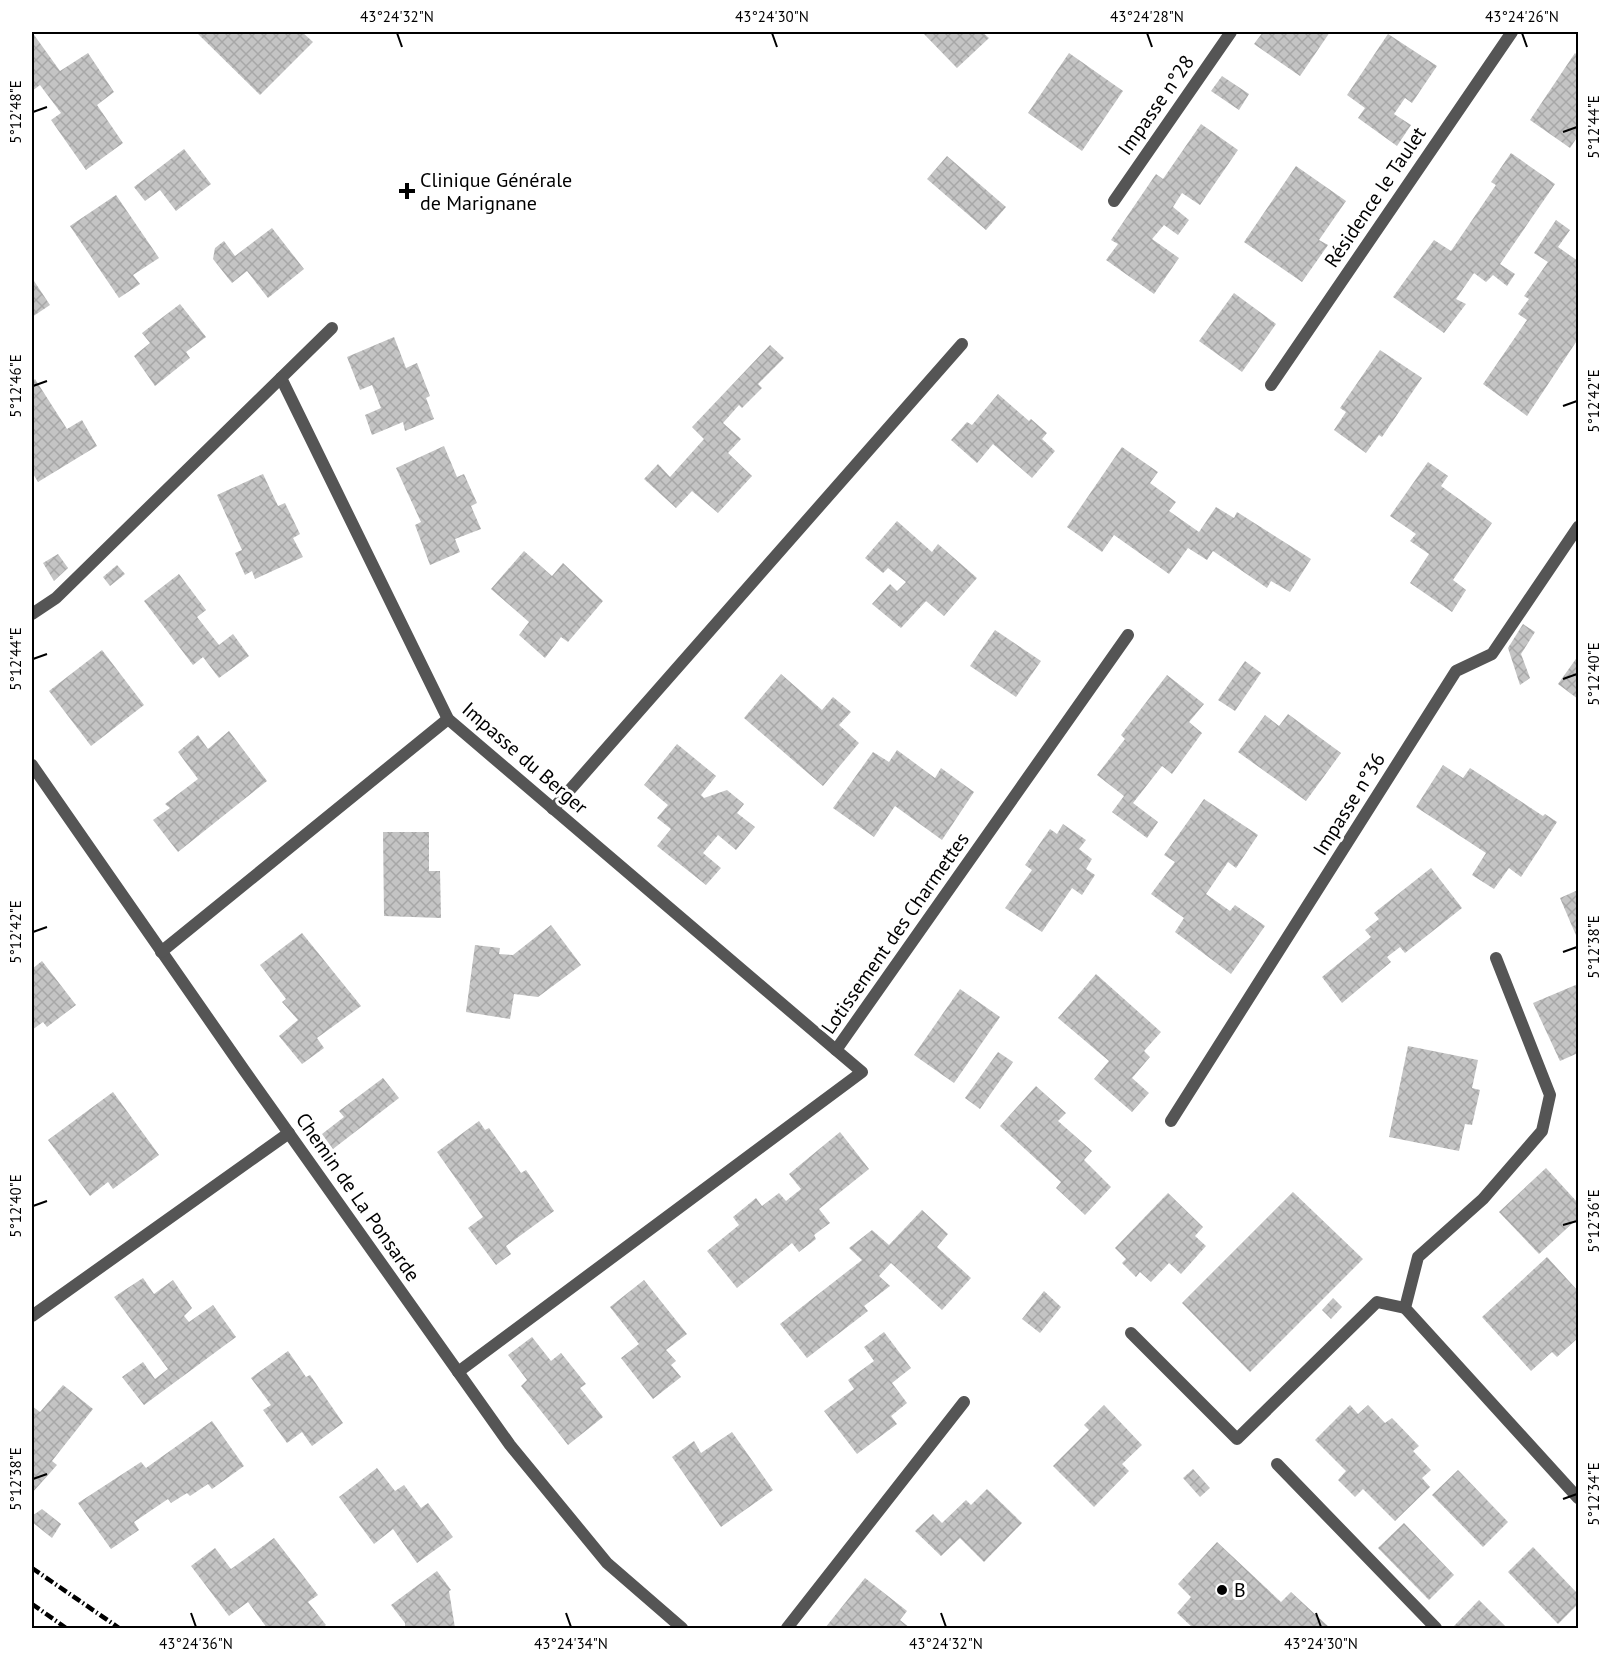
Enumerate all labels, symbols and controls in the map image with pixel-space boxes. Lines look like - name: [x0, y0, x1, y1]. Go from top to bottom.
- text: 43°24'32"N: [360, 7, 434, 26]
- text: 43°24'30"N: [735, 7, 809, 26]
- text: 43°24'28"N: [1110, 7, 1184, 26]
- text: 43°24'26"N: [1485, 7, 1559, 26]
- street label: Impasse n°28: [1112, 50, 1200, 160]
- text: 5°12'48"E: [6, 80, 25, 144]
- text: 5°12'44"E: [1584, 95, 1603, 159]
- street label: Résidence le Taulet: [1318, 122, 1432, 272]
- place label: Clinique Générale de Marignane: [420, 167, 572, 216]
- marker: Clinique Générale de Marignane: [398, 182, 416, 200]
- text: 5°12'46"E: [6, 354, 25, 418]
- text: 5°12'42"E: [1584, 369, 1603, 433]
- text: 5°12'44"E: [6, 627, 25, 691]
- text: 5°12'40"E: [1584, 642, 1603, 706]
- street label: Impasse du Berger: [457, 696, 593, 820]
- street label: Impasse n°36: [1307, 748, 1391, 860]
- street label: Lotissement des Charmettes: [815, 827, 975, 1039]
- text: 5°12'42"E: [6, 900, 25, 964]
- text: 5°12'38"E: [1584, 915, 1603, 979]
- street label: Chemin de La Ponsarde: [290, 1108, 426, 1286]
- text: 5°12'40"E: [6, 1174, 25, 1238]
- text: 5°12'36"E: [1584, 1189, 1603, 1253]
- text: 5°12'38"E: [6, 1447, 25, 1511]
- text: 5°12'34"E: [1584, 1462, 1603, 1526]
- place label: B: [1234, 1577, 1246, 1603]
- marker: B: [1215, 1583, 1229, 1597]
- text: 43°24'36"N: [159, 1634, 233, 1653]
- text: 43°24'34"N: [534, 1634, 608, 1653]
- text: 43°24'32"N: [909, 1634, 983, 1653]
- text: 43°24'30"N: [1284, 1634, 1358, 1653]

